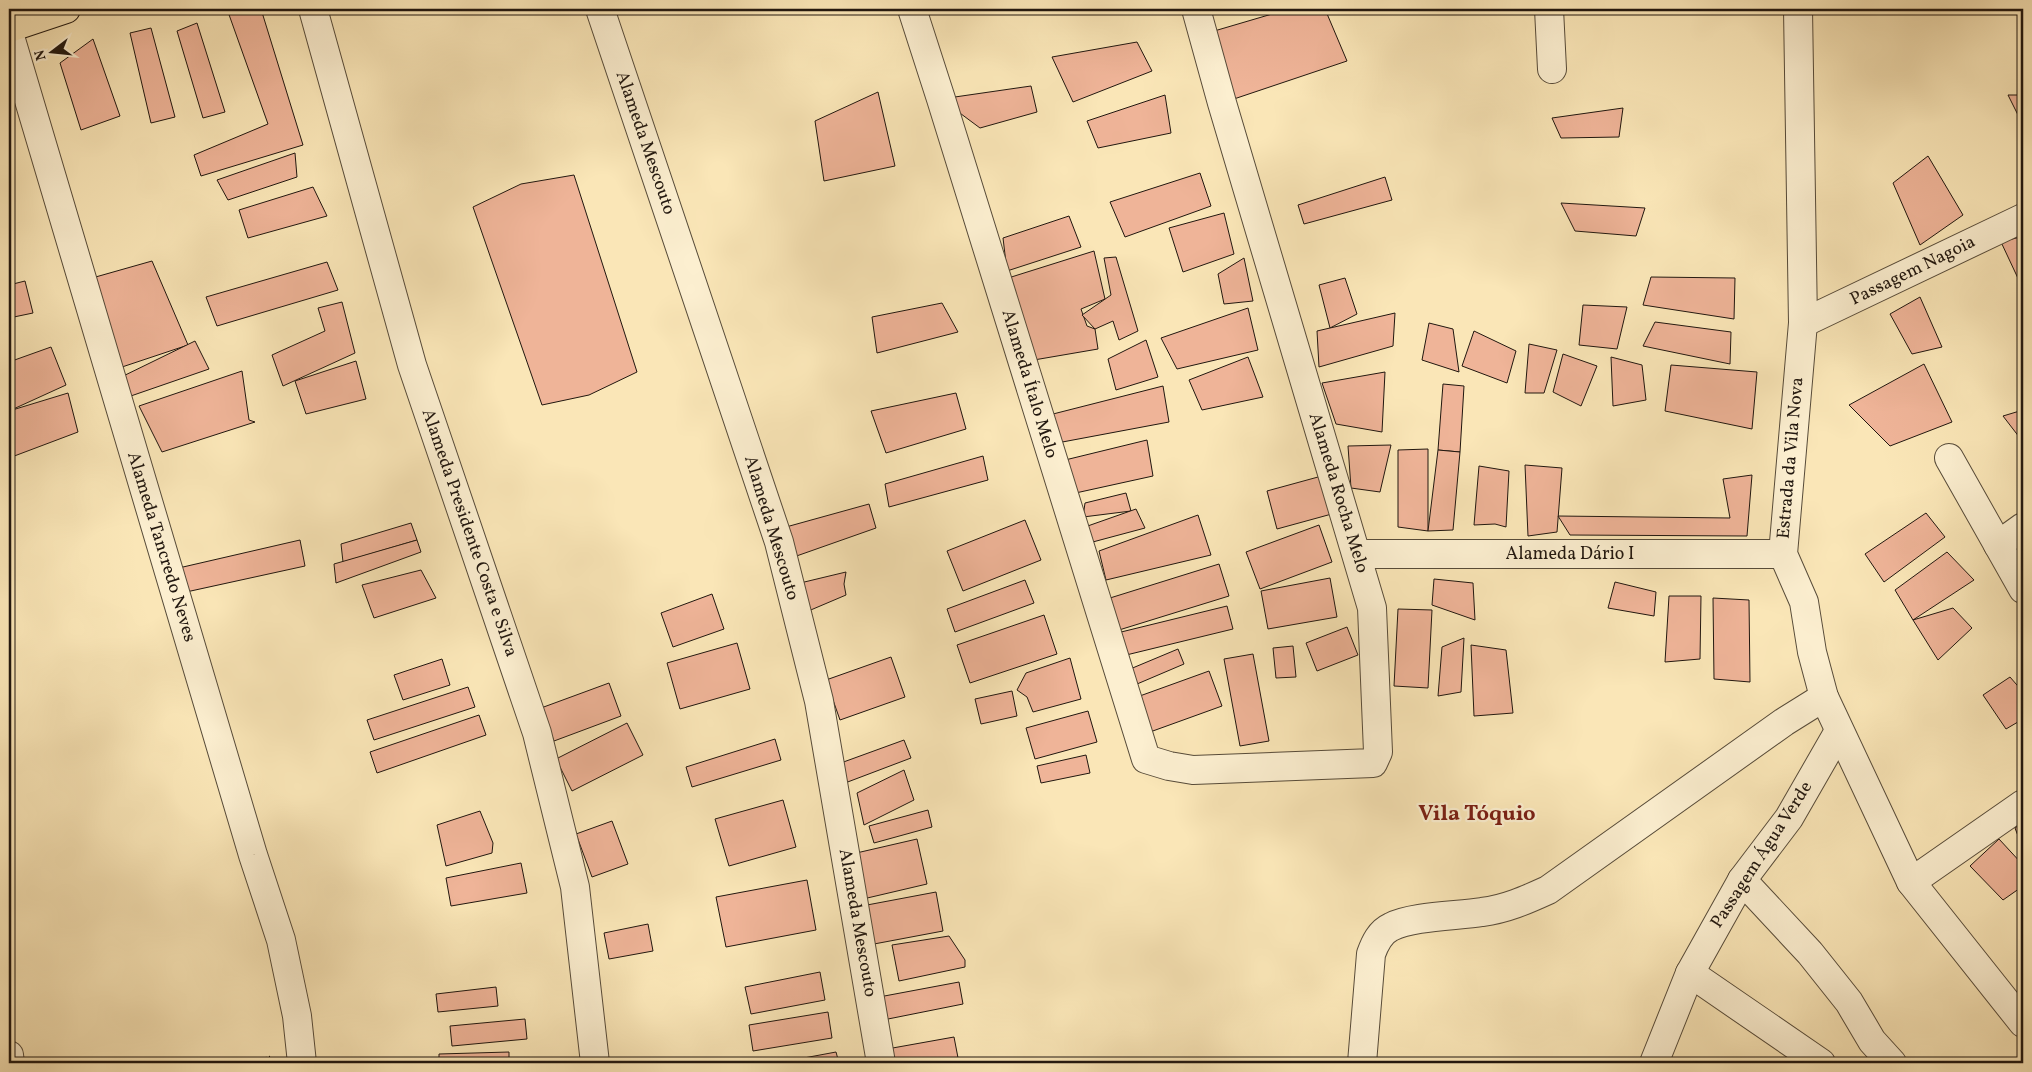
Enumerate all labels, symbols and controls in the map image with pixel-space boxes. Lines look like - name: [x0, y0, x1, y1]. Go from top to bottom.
- north arrow: [28, 28, 78, 78]
- text: N: [30, 48, 51, 63]
- street label: Alameda Mescouto: [609, 68, 681, 218]
- street label: Passagem Nagoia: [1846, 230, 1980, 312]
- street label: Alameda Ítalo Melo: [994, 307, 1064, 461]
- street label: Estrada da Vila Nova: [1771, 376, 1811, 540]
- street label: Alameda Presidente Costa e Silva: [415, 406, 523, 660]
- street label: Alameda Rocha Melo: [1302, 410, 1374, 576]
- street label: Alameda Tancredo Neves: [120, 449, 202, 645]
- street label: Alameda Mescouto: [737, 452, 805, 604]
- street label: Alameda Dário I: [1506, 542, 1634, 567]
- street label: Passagem Água Verde: [1705, 777, 1819, 933]
- district label: Vila Tóquio: [1418, 799, 1536, 830]
- street label: Alameda Mescouto: [832, 847, 882, 999]

